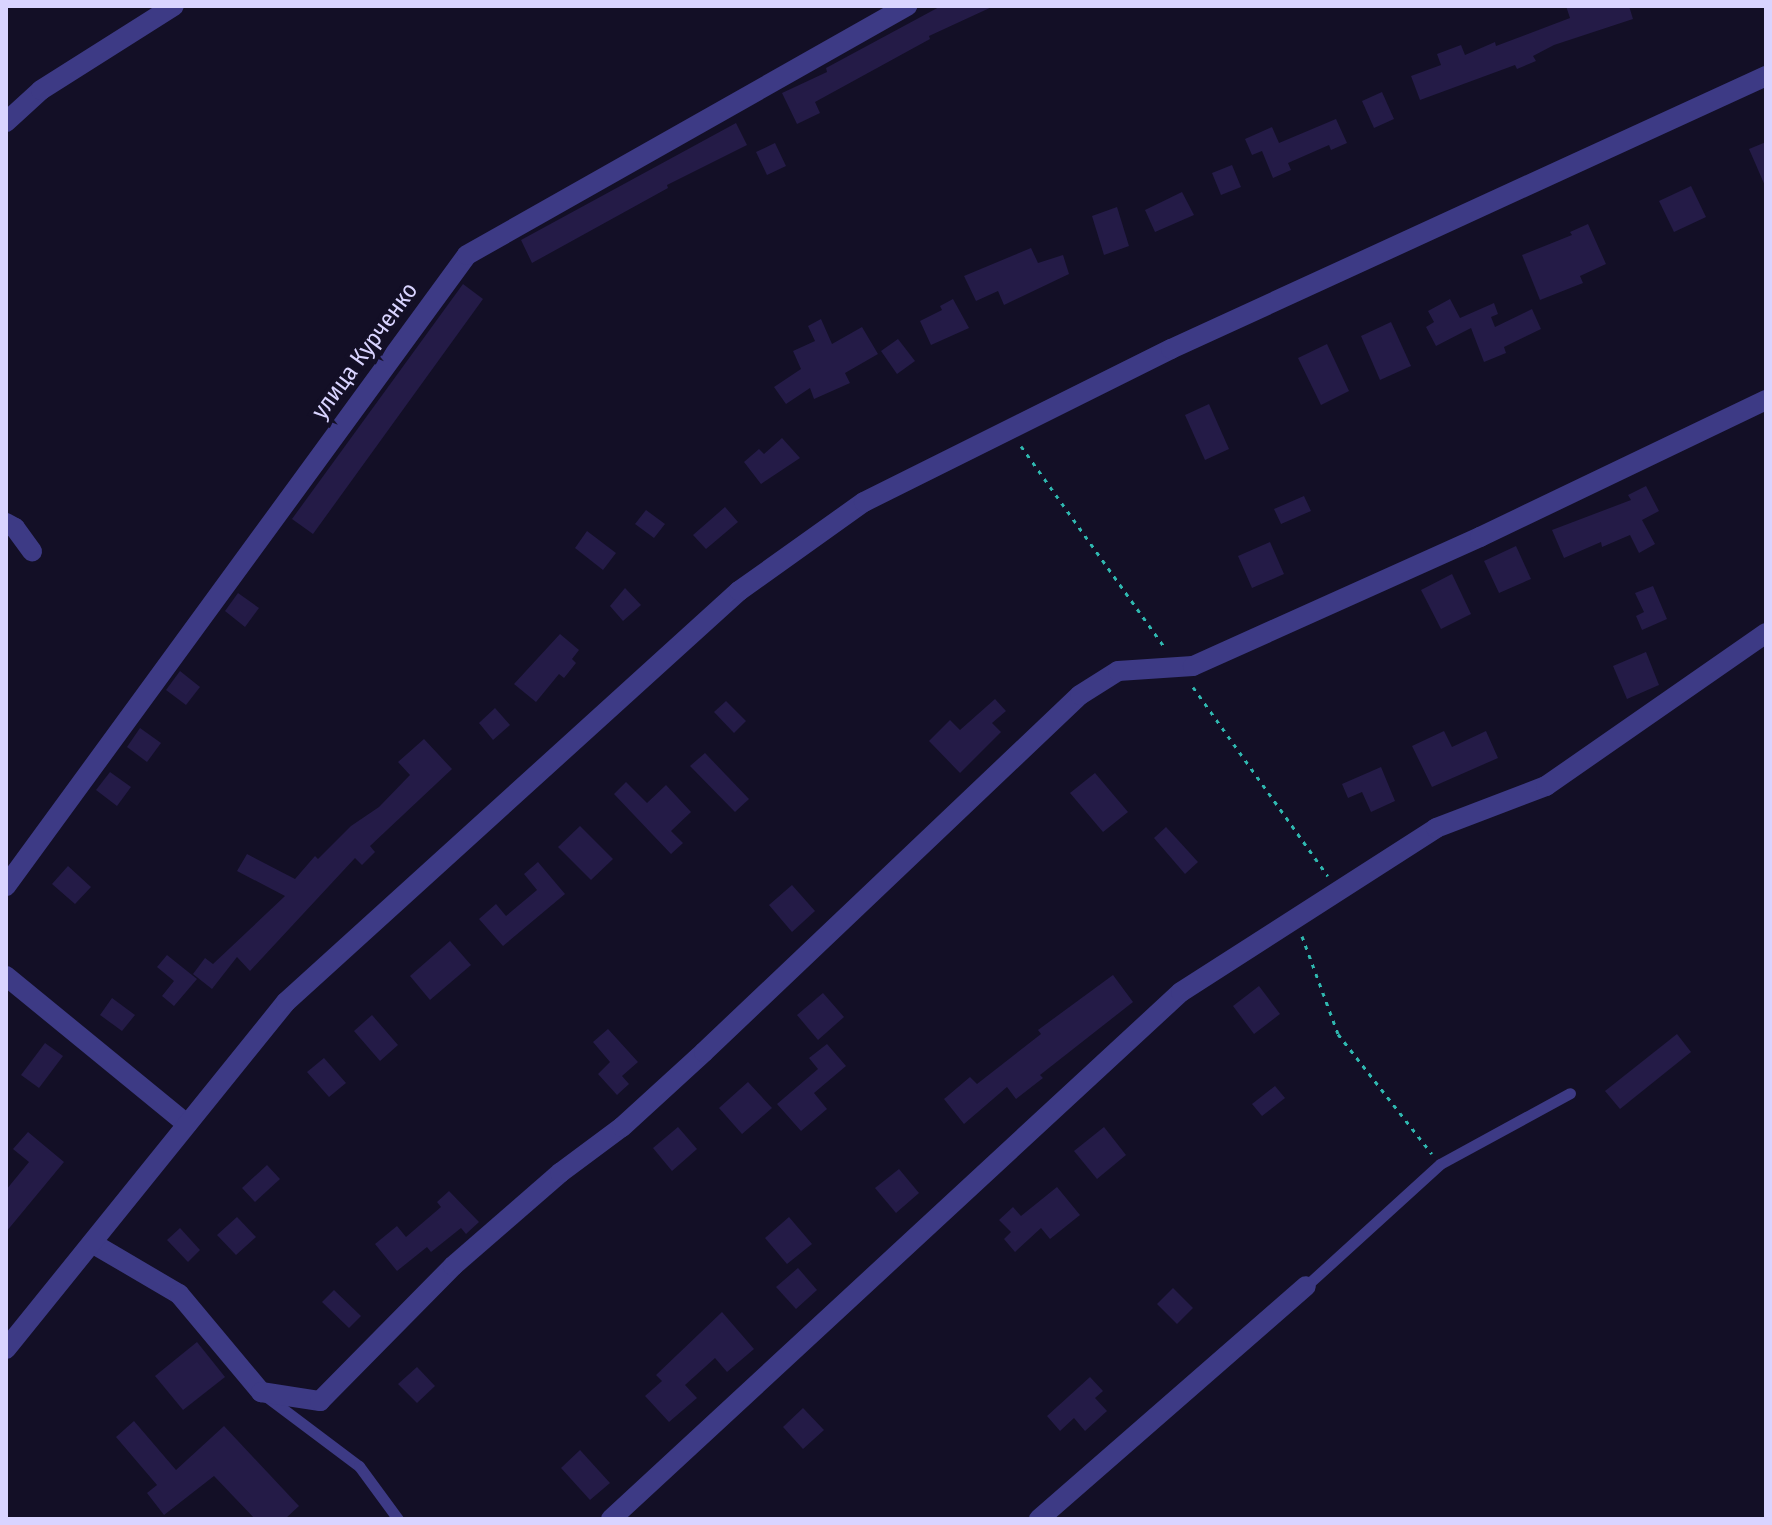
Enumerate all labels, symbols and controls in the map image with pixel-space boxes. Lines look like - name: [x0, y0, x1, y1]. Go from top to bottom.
- street label: улица Курченко: [306, 277, 424, 425]

